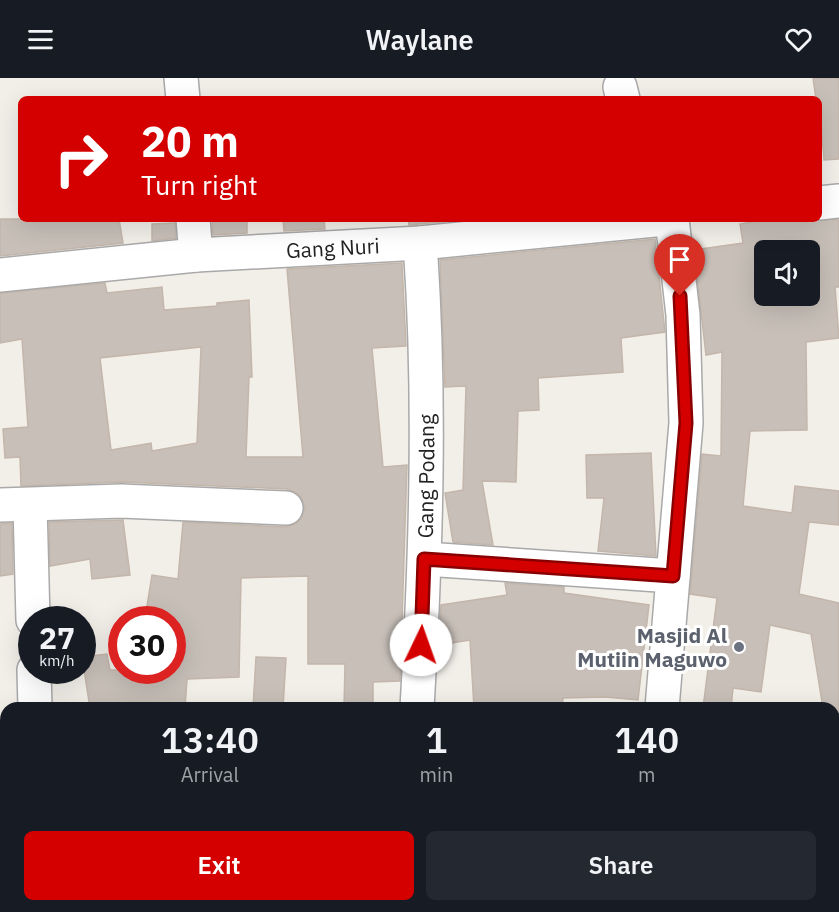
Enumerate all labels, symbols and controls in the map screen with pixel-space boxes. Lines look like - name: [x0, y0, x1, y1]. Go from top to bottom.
- text: Waylane: [366, 22, 473, 57]
- icon: menu: [24, 23, 57, 56]
- icon: heart: [782, 23, 815, 56]
- text: 20 m: [141, 114, 239, 169]
- icon: right: [42, 120, 120, 198]
- text: Turn right: [141, 167, 258, 202]
- street label: Gang Nuri: [285, 231, 380, 264]
- pin: [654, 234, 705, 296]
- map controls: [754, 240, 820, 306]
- button: sound: [754, 240, 820, 306]
- icon: arrive: [663, 243, 696, 276]
- street label: Gang Podang: [411, 414, 440, 539]
- speed limit sign: 30: [108, 606, 186, 684]
- position arrow: [389, 613, 453, 677]
- text: 27: [39, 618, 75, 657]
- place label: Masjid Al Mutiin Maguwo: [577, 621, 727, 673]
- marker: Masjid Al Mutiin Maguwo: [732, 640, 746, 654]
- text: km/h: [39, 651, 75, 670]
- text: 13:40: [161, 716, 259, 763]
- text: 1: [426, 716, 447, 763]
- text: 140: [614, 716, 679, 763]
- text: Arrival: [181, 761, 239, 788]
- text: min: [420, 761, 453, 788]
- text: m: [638, 761, 655, 788]
- button: Exit: [24, 831, 414, 900]
- button: Share: [426, 831, 816, 900]

